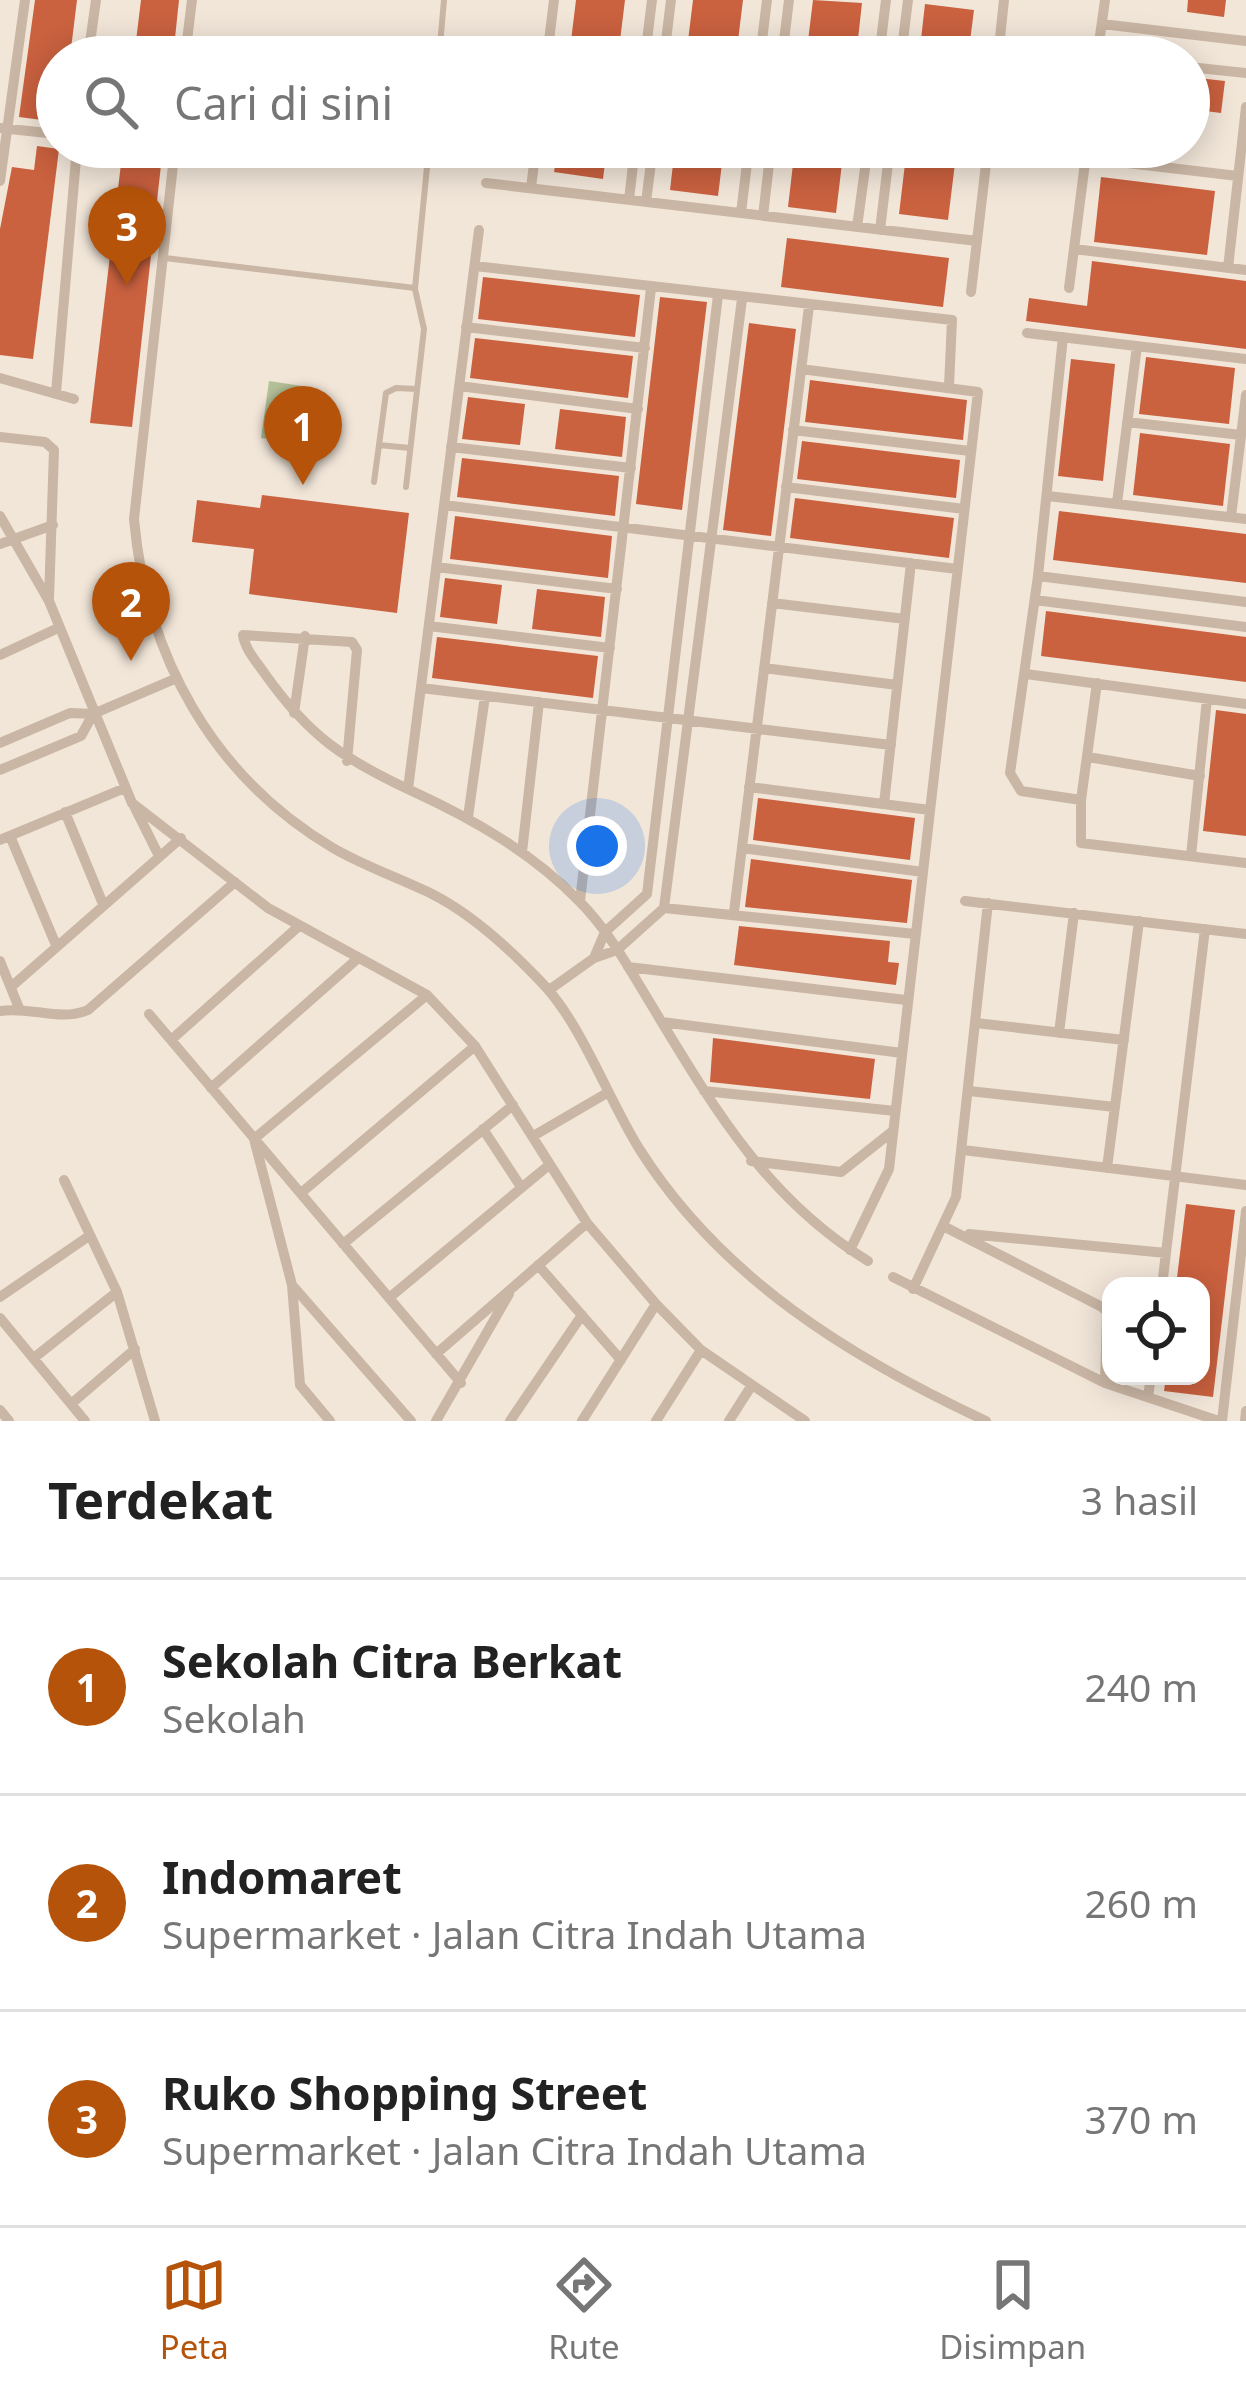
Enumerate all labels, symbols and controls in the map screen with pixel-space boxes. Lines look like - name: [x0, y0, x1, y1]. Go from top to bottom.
- search box: [36, 36, 1210, 168]
- icon: search: [78, 69, 144, 135]
- text: Cari di sini: [174, 72, 393, 133]
- pin: 3: [88, 186, 166, 285]
- pin: 1: [264, 386, 342, 485]
- pin: 2: [92, 562, 170, 661]
- your location: [567, 816, 627, 876]
- map controls: [1102, 1277, 1210, 1385]
- button: locate: [1102, 1277, 1210, 1385]
- text: Terdekat: [48, 1464, 273, 1534]
- text: 3 hasil: [1081, 1473, 1198, 1526]
- text: Sekolah Citra Berkat: [162, 1630, 622, 1691]
- text: 1: [76, 1660, 98, 1713]
- text: 240 m: [1084, 1660, 1198, 1713]
- text: Sekolah: [162, 1691, 306, 1744]
- text: Indomaret: [162, 1846, 402, 1907]
- text: 2: [76, 1876, 98, 1929]
- text: 260 m: [1084, 1876, 1198, 1929]
- text: Supermarket · Jalan Citra Indah Utama: [162, 1907, 867, 1960]
- text: Ruko Shopping Street: [162, 2062, 647, 2123]
- text: 3: [76, 2092, 98, 2145]
- text: 370 m: [1084, 2092, 1198, 2145]
- text: Supermarket · Jalan Citra Indah Utama: [162, 2123, 867, 2176]
- tab: Peta: [160, 2252, 229, 2369]
- tab: Rute: [548, 2252, 620, 2369]
- tab: Disimpan: [939, 2252, 1086, 2369]

